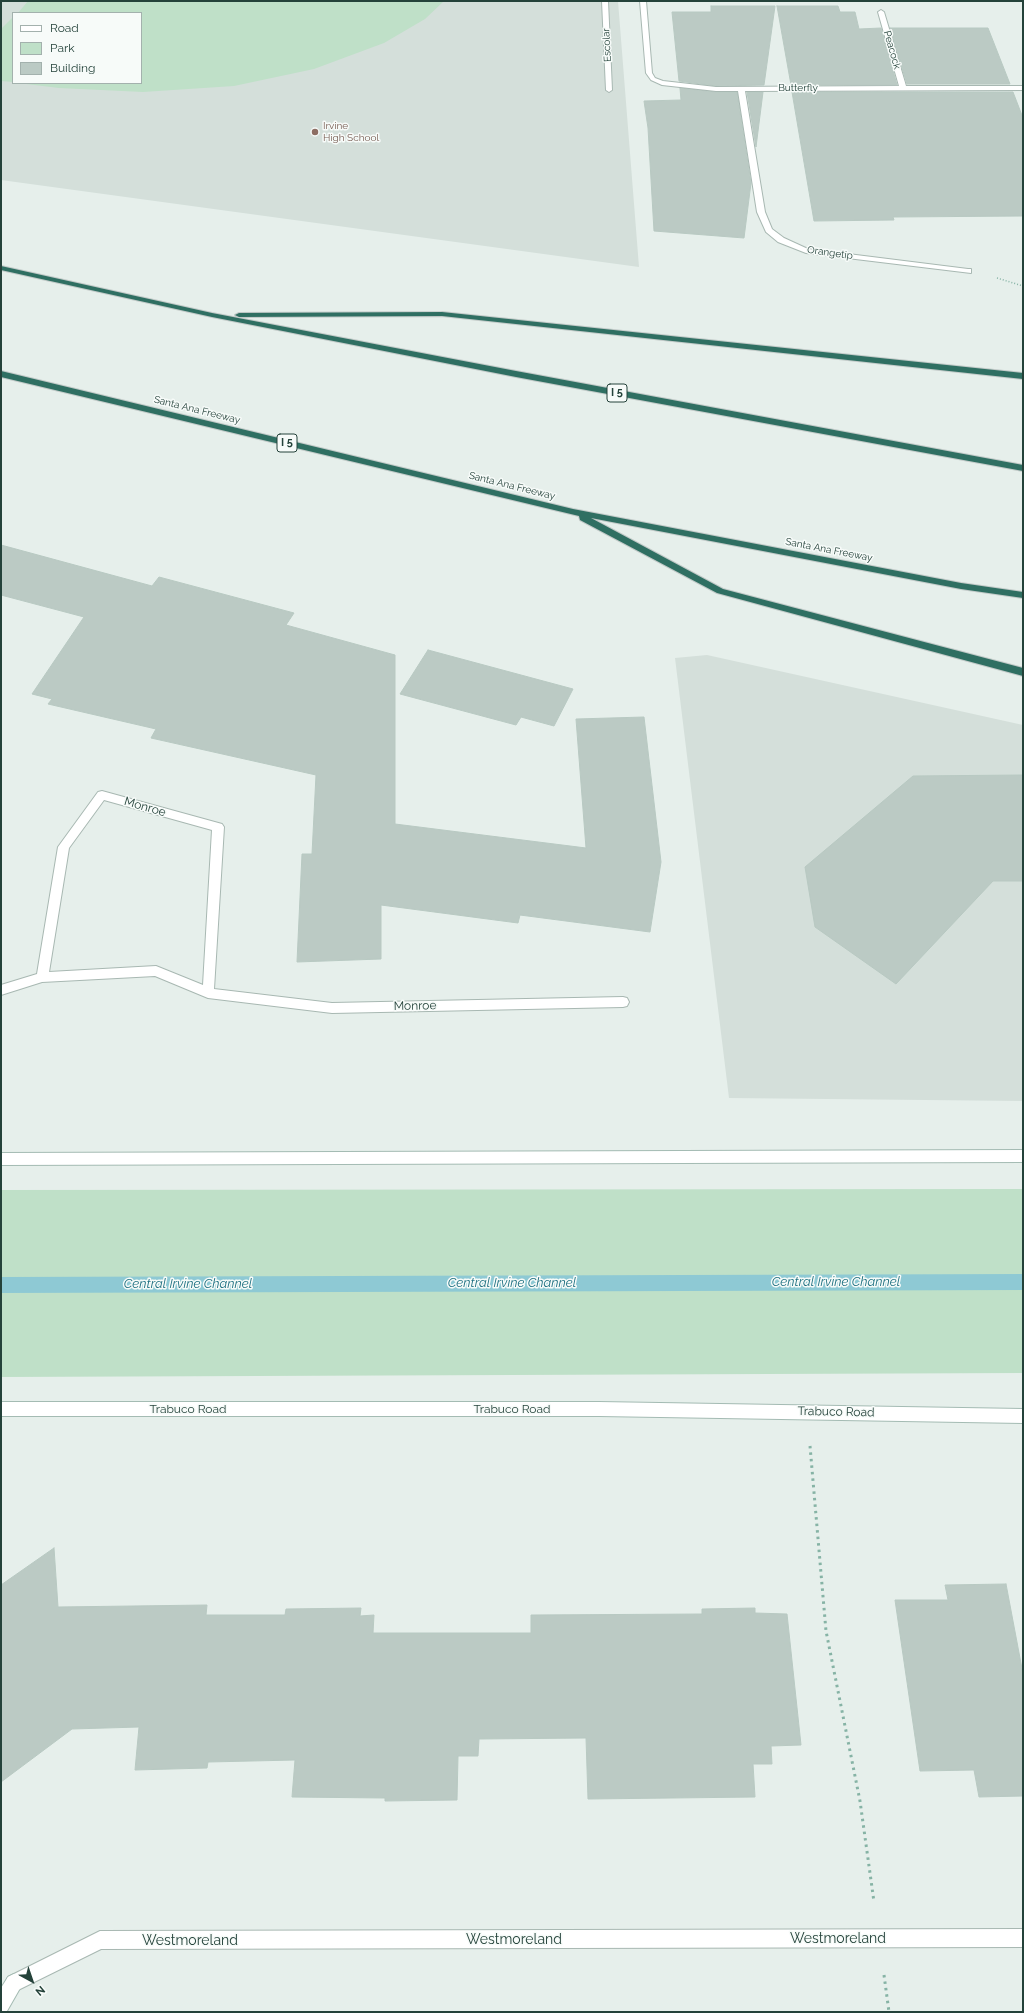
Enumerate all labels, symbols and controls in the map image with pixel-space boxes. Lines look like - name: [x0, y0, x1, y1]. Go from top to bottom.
- legend: [12, 12, 142, 84]
- text: Road: [50, 21, 79, 35]
- street label: Escolar: [600, 28, 614, 62]
- street label: Peacock: [881, 29, 903, 71]
- text: Park: [50, 41, 75, 55]
- text: Building: [50, 61, 96, 75]
- street label: Butterfly: [778, 82, 818, 94]
- place label: Irvine High School: [323, 120, 379, 144]
- marker: Irvine High School: [310, 127, 320, 137]
- street label: Orangetip: [806, 244, 854, 262]
- road number: I 5: [607, 384, 627, 402]
- street label: Santa Ana Freeway: [153, 393, 241, 427]
- road number: I 5: [277, 434, 297, 452]
- street label: Santa Ana Freeway: [468, 469, 556, 503]
- street label: Santa Ana Freeway: [784, 536, 874, 564]
- street label: Monroe: [122, 794, 168, 820]
- street label: Monroe: [393, 998, 437, 1014]
- water label: Central Irvine Channel: [772, 1274, 900, 1290]
- water label: Central Irvine Channel: [448, 1275, 576, 1291]
- water label: Central Irvine Channel: [124, 1276, 252, 1292]
- street label: Trabuco Road: [149, 1402, 227, 1416]
- street label: Trabuco Road: [473, 1402, 551, 1416]
- street label: Trabuco Road: [797, 1404, 875, 1420]
- street label: Westmoreland: [790, 1931, 886, 1947]
- street label: Westmoreland: [466, 1932, 562, 1948]
- street label: Westmoreland: [142, 1933, 238, 1949]
- north arrow: [12, 1961, 52, 2001]
- text: N: [33, 1983, 47, 1998]

